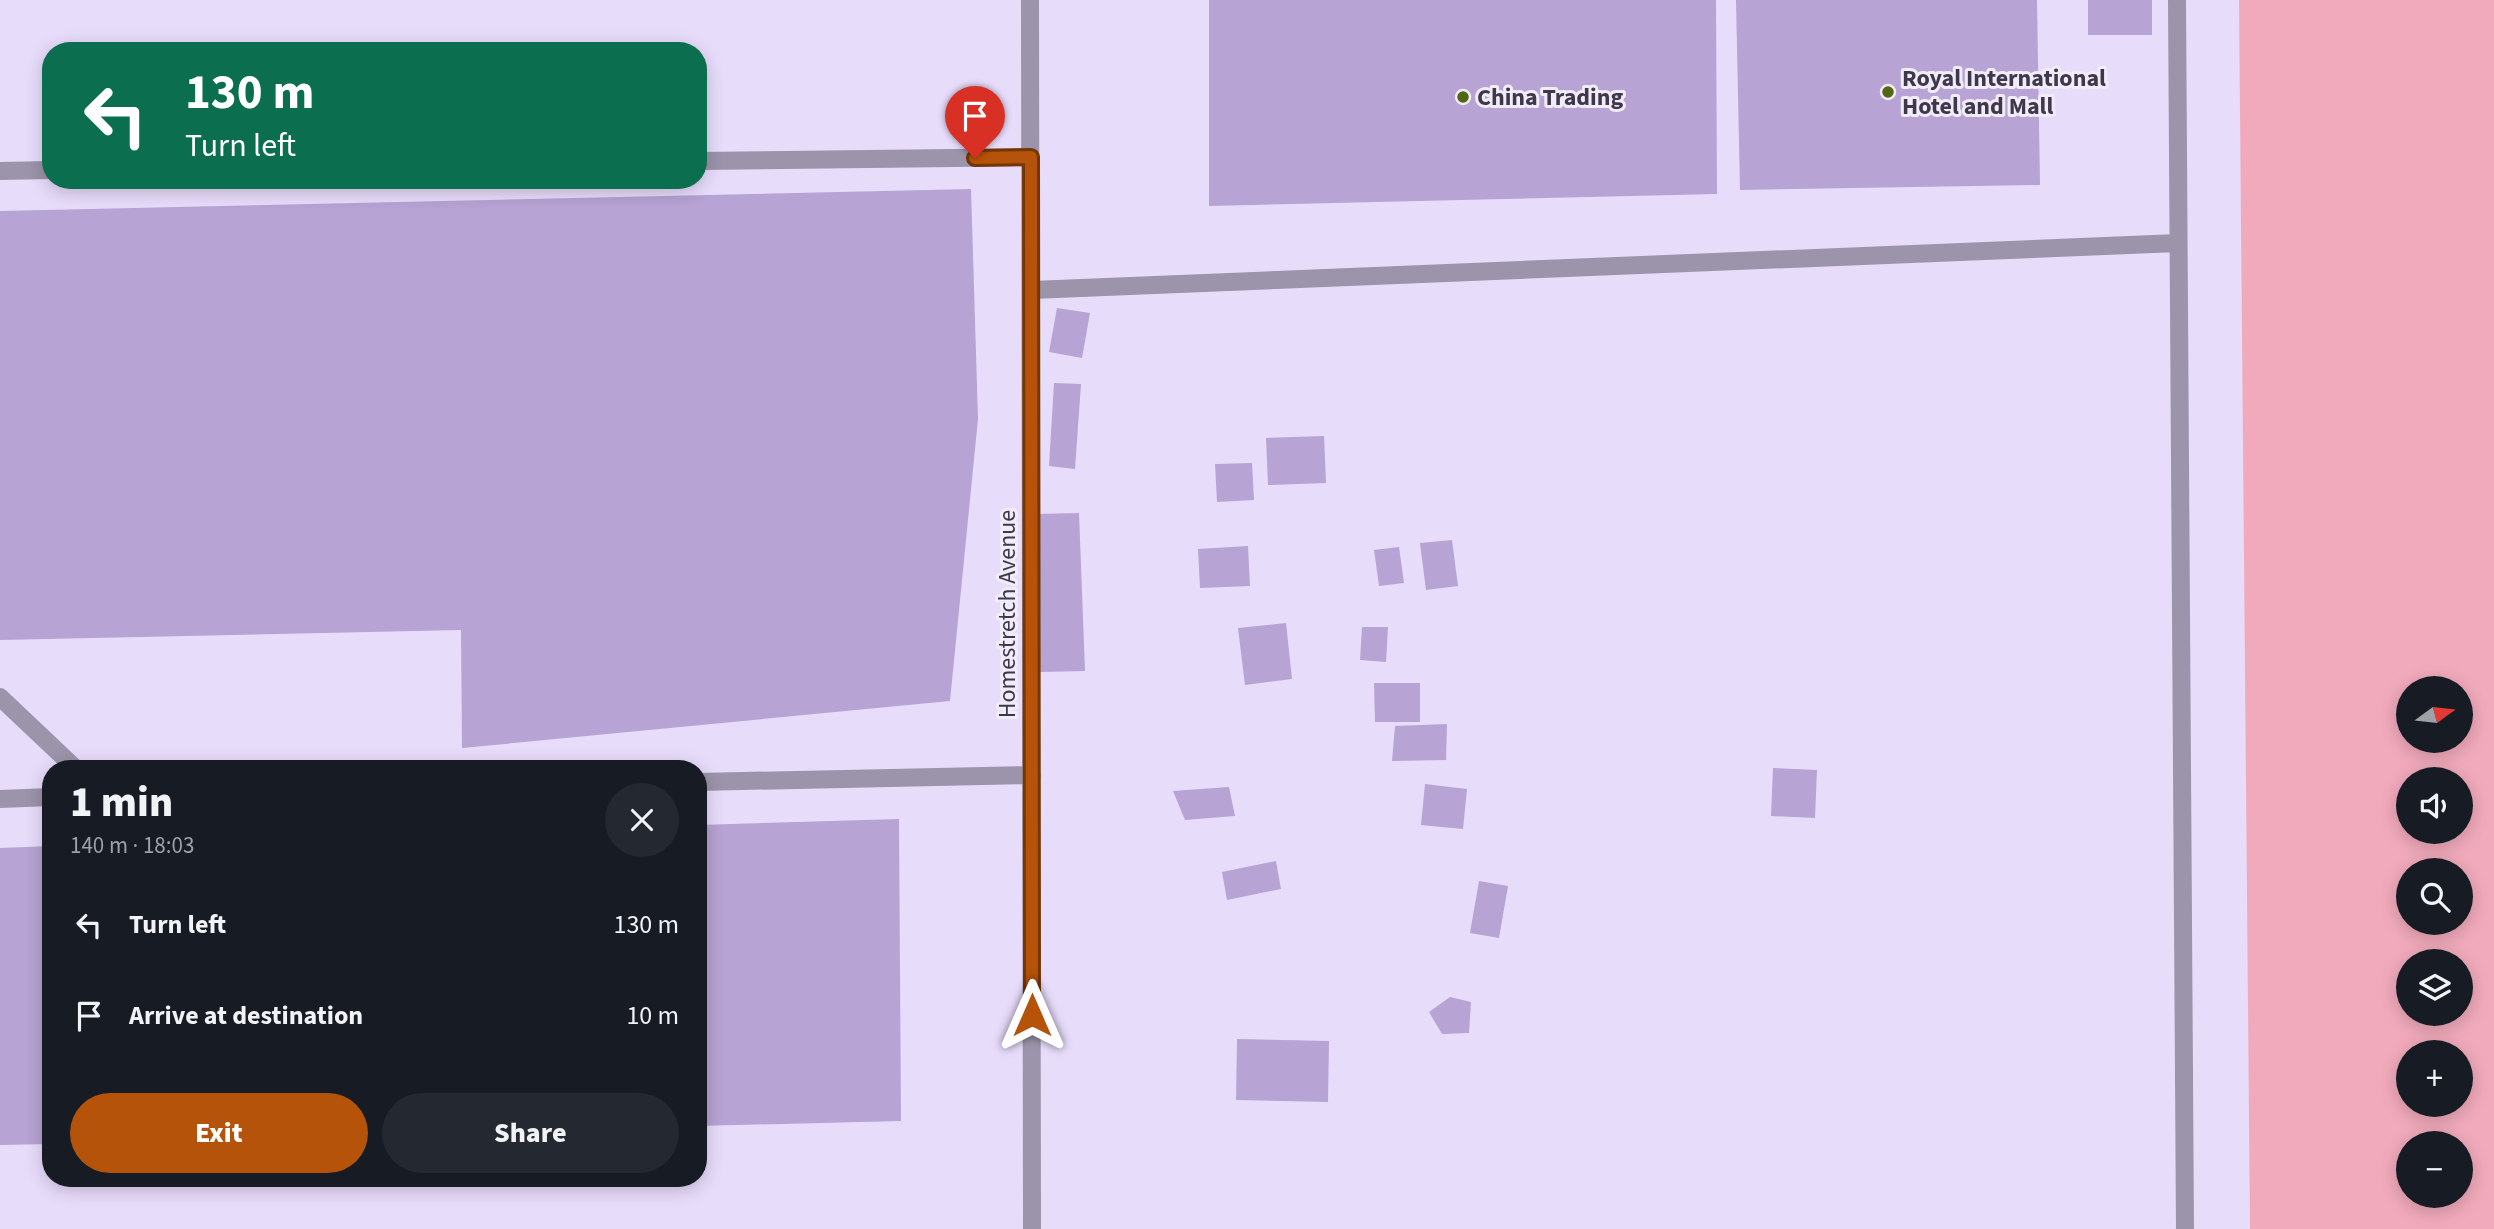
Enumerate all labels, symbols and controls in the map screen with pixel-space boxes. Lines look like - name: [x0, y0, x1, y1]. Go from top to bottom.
- text: 130 m: [185, 58, 314, 128]
- place label: Royal International Hotel and Mall: [1902, 61, 2106, 124]
- icon: left: [70, 70, 161, 161]
- place label: China Trading: [1477, 80, 1623, 115]
- marker: Royal International Hotel and Mall: [1880, 84, 1896, 100]
- pin: [945, 86, 1005, 158]
- marker: China Trading: [1455, 89, 1471, 105]
- icon: arrive: [956, 97, 994, 135]
- text: Turn left: [185, 123, 296, 169]
- street label: Homestretch Avenue: [990, 510, 1025, 718]
- north arrow: [2396, 676, 2473, 752]
- map controls: [2396, 676, 2473, 1208]
- button: sound: [2396, 767, 2473, 844]
- text: 1 min: [70, 773, 173, 833]
- button: close: [605, 783, 679, 857]
- text: 140 m · 18:03: [70, 829, 194, 862]
- button: search: [2396, 858, 2473, 935]
- icon: left: [70, 906, 108, 944]
- text: Turn left: [129, 906, 226, 943]
- text: 130 m: [613, 906, 679, 943]
- button: layers: [2396, 949, 2473, 1026]
- position arrow: [995, 978, 1069, 1052]
- icon: arrive: [70, 997, 108, 1035]
- text: Arrive at destination: [129, 997, 363, 1034]
- text: 10 m: [626, 997, 679, 1034]
- button: +: [2396, 1040, 2473, 1117]
- button: Exit: [70, 1093, 368, 1173]
- button: Share: [382, 1093, 679, 1173]
- button: −: [2396, 1131, 2473, 1208]

